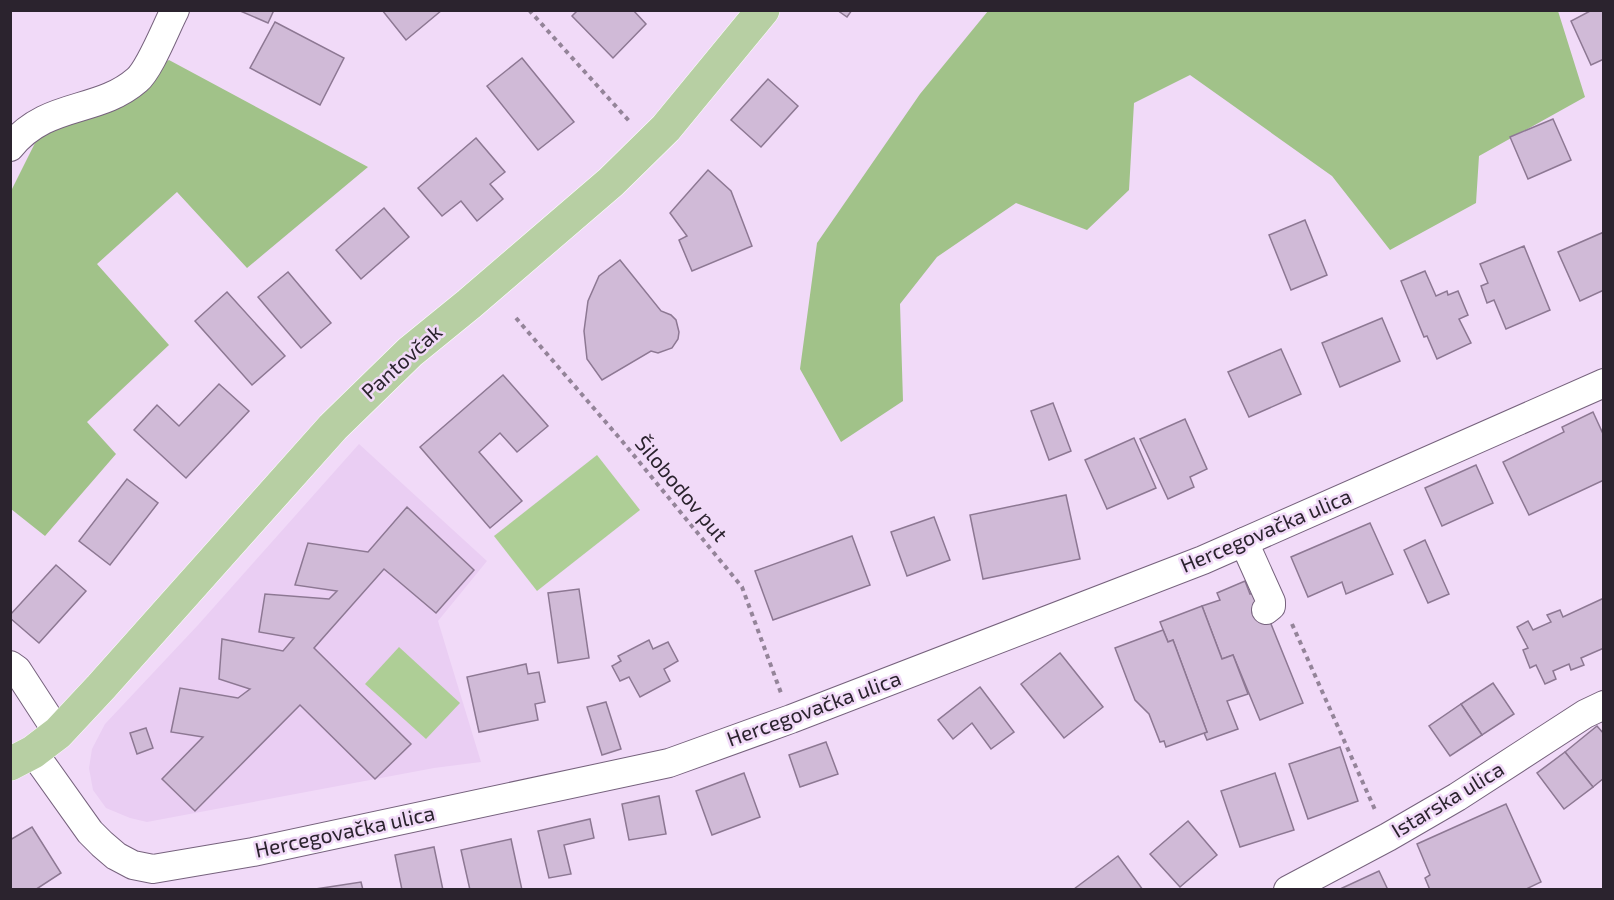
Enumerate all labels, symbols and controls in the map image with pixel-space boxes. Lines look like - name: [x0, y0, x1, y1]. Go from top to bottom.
- street label: Pantovčak: [356, 318, 446, 403]
- street label: Šilobodov put: [631, 430, 734, 546]
- street label: Hercegovačka ulica: [1176, 482, 1355, 577]
- street label: Hercegovačka ulica: [723, 665, 904, 751]
- street label: Istarska ulica: [1386, 755, 1508, 842]
- street label: Hercegovačka ulica: [252, 799, 437, 862]

